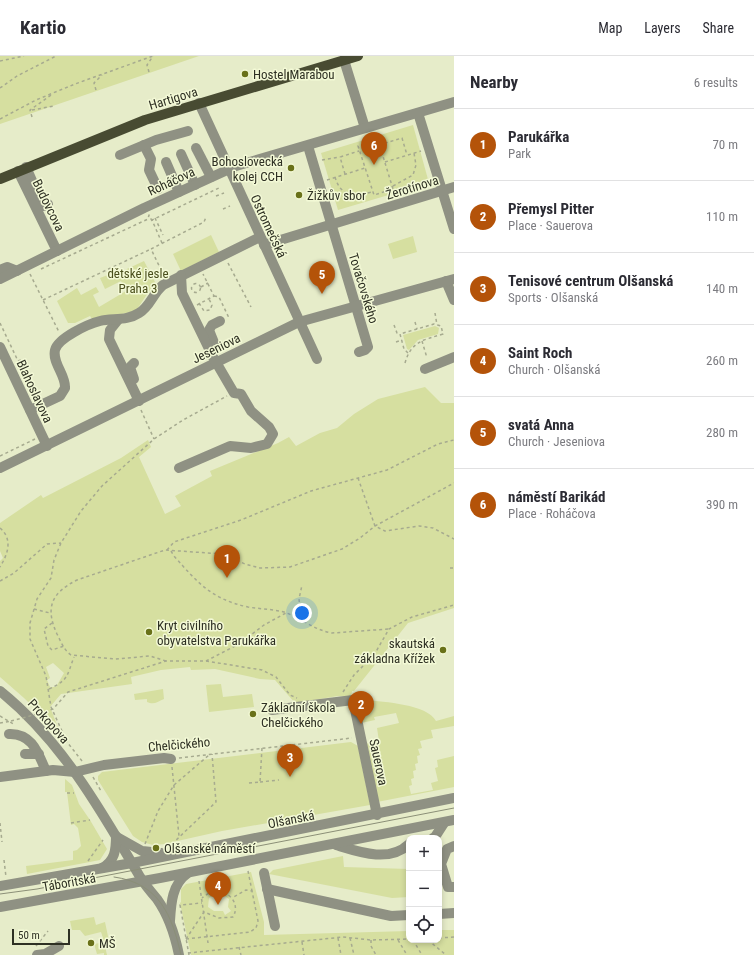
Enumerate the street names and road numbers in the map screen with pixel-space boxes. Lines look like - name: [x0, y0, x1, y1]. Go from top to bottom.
- street label: Hartigova: [147, 84, 199, 113]
- street label: Roháčova: [145, 164, 197, 199]
- street label: Žerotínova: [384, 172, 440, 203]
- street label: Budovcova: [30, 177, 68, 234]
- street label: Ostromečská: [247, 192, 290, 260]
- street label: Tovačovského: [346, 251, 381, 325]
- street label: Jeseniova: [190, 330, 243, 367]
- street label: Blahoslavova: [13, 357, 56, 425]
- street label: Prokopova: [25, 696, 72, 747]
- street label: Chelčického: [147, 734, 211, 755]
- street label: Sauerova: [366, 737, 391, 787]
- street label: Olšanská: [266, 808, 316, 831]
- street label: Táboritská: [41, 870, 97, 895]

